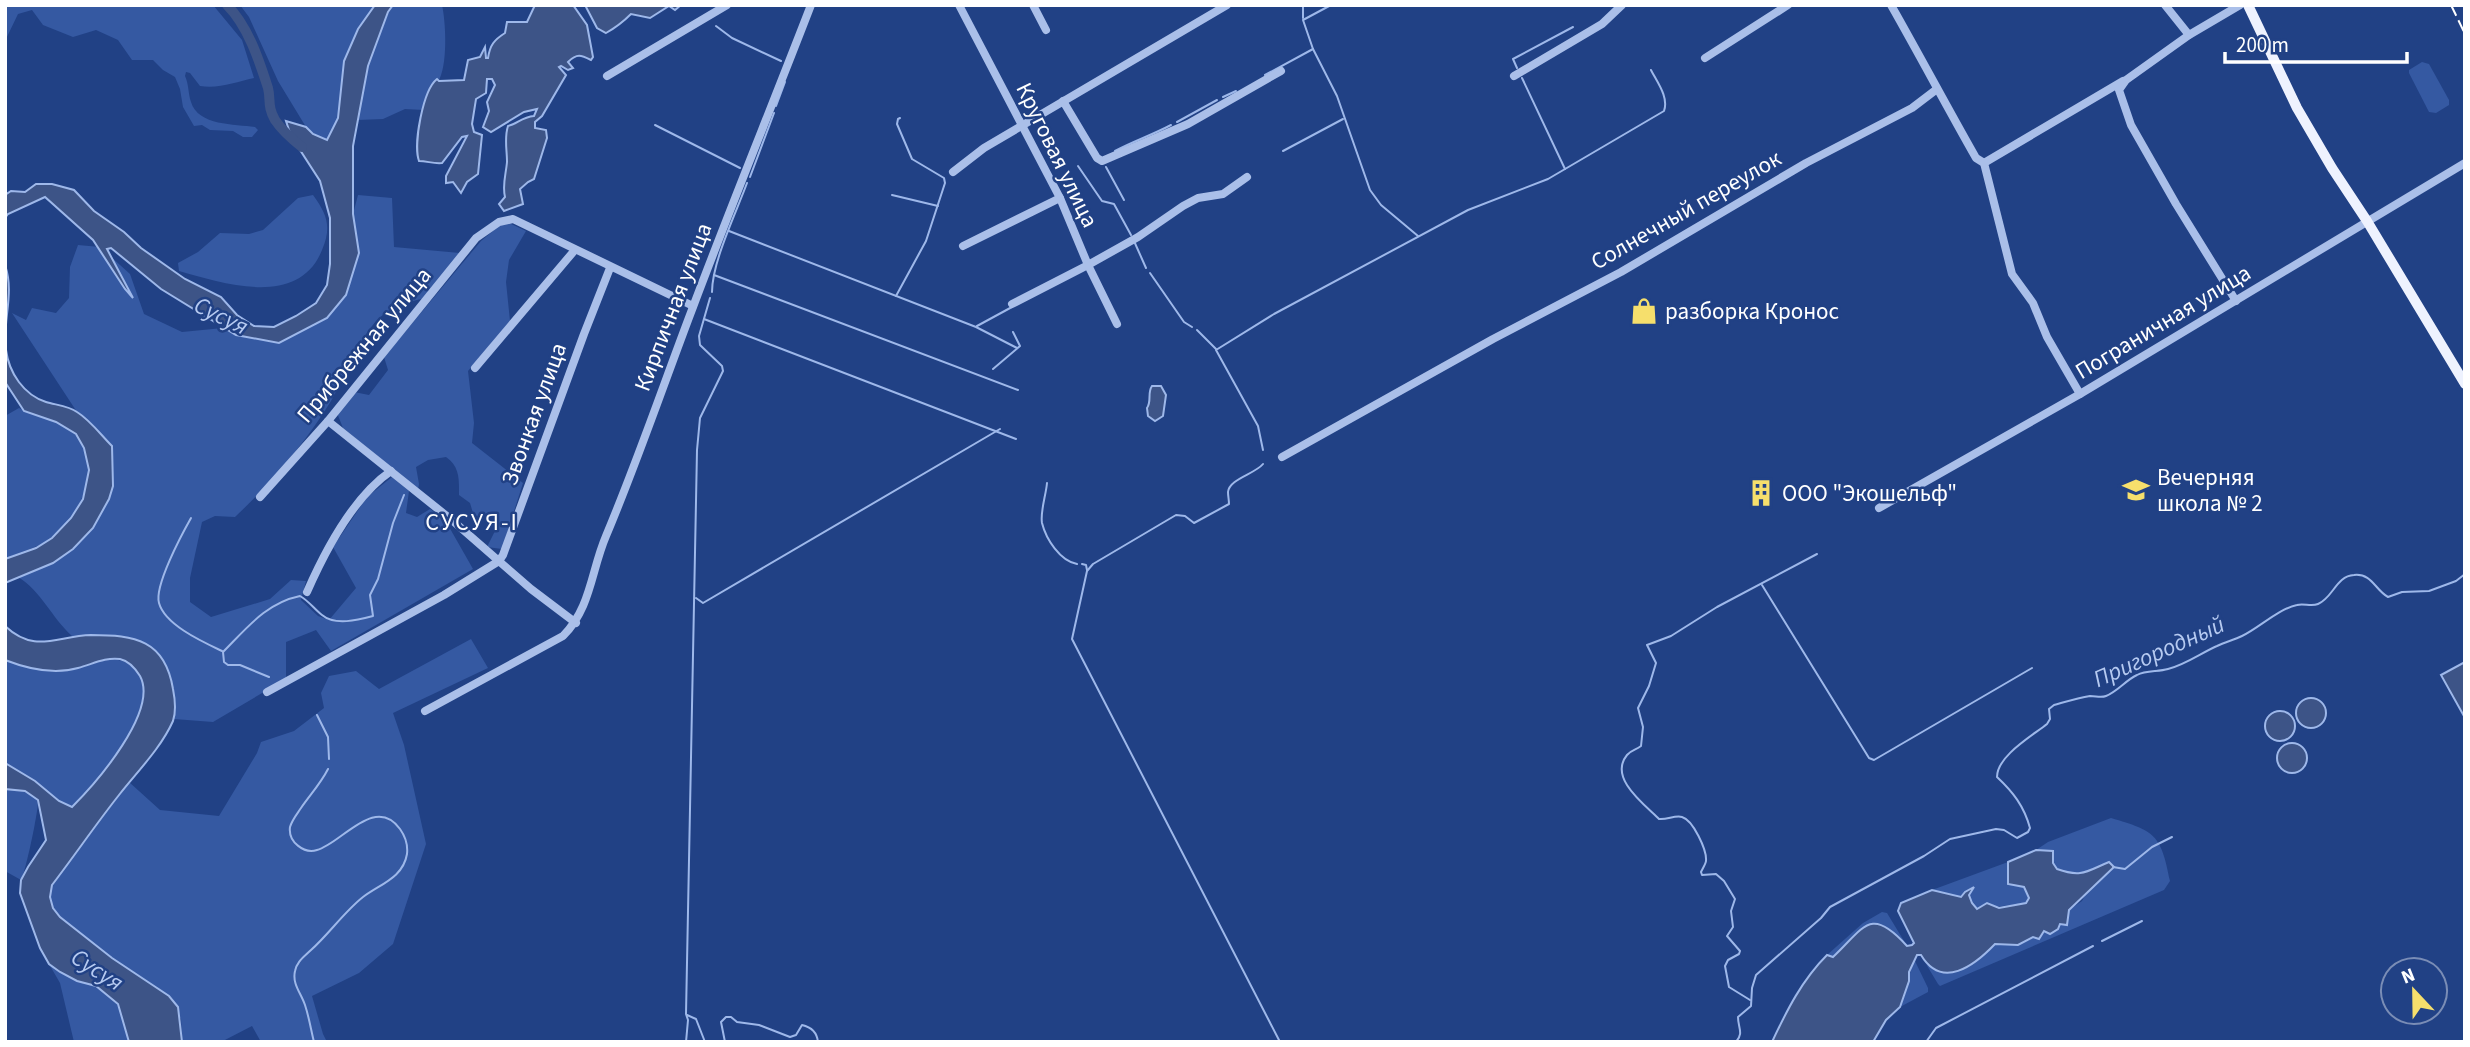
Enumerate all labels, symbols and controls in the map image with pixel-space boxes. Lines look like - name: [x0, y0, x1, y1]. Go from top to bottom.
- scale bar: [2225, 21, 2407, 65]
- text: 200 m: [2236, 30, 2289, 60]
- street label: Круговая улица: [1008, 77, 1106, 233]
- street label: Солнечный переулок: [1585, 142, 1788, 278]
- street label: Кирпичная улица: [626, 218, 720, 396]
- street label: Пограничная улица: [2069, 256, 2257, 388]
- street label: Прибрежная улица: [289, 260, 439, 430]
- water label: Сусуя: [188, 288, 254, 344]
- place label: разборка Кронос: [1665, 295, 1839, 328]
- shop icon: разборка Кронос: [1629, 296, 1659, 326]
- street label: Звонкая улица: [493, 338, 575, 490]
- place label: Вечерняя школа № 2: [2157, 461, 2263, 520]
- school or university icon: Вечерняя школа № 2: [2121, 475, 2151, 505]
- place label: ООО "Экошельф": [1782, 477, 1957, 510]
- building icon: ООО "Экошельф": [1746, 478, 1776, 508]
- district label: СУСУЯ-I: [425, 505, 519, 540]
- water label: Пригородный: [2088, 607, 2230, 697]
- water label: Сусуя: [64, 940, 130, 1000]
- north arrow: [2379, 956, 2449, 1026]
- text: N: [2397, 962, 2419, 992]

